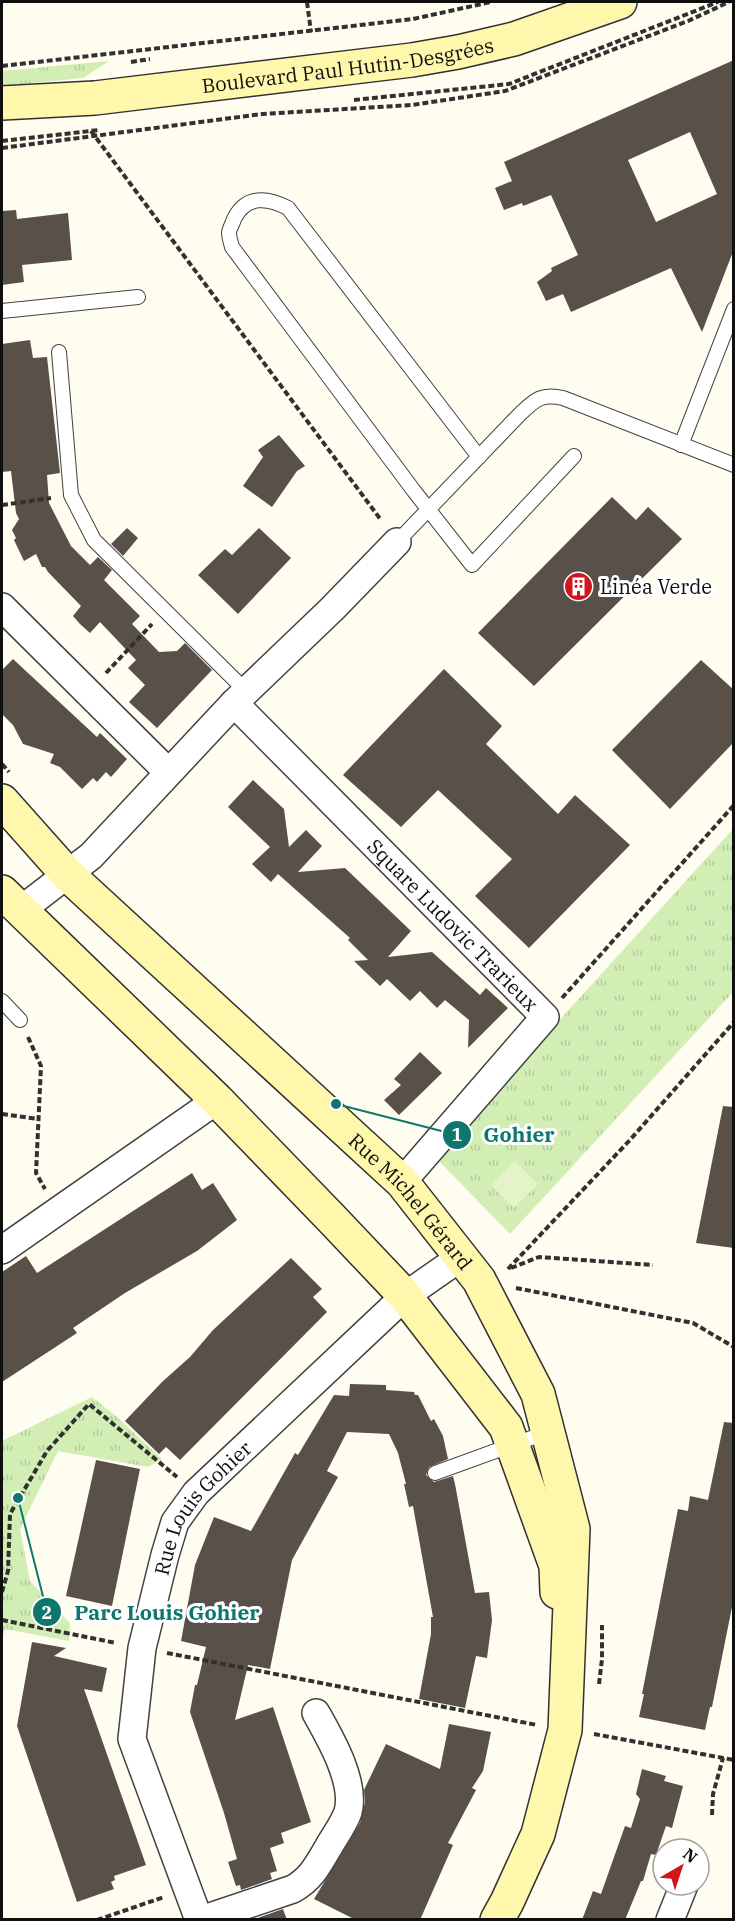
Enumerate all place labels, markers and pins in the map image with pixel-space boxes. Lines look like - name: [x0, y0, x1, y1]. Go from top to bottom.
- building icon: Linéa Verde: [563, 570, 595, 602]
- place label: Linéa Verde: [600, 573, 712, 600]
- callout: Gohier: [442, 1115, 567, 1154]
- callout: Parc Louis Gohier: [32, 1593, 272, 1632]

